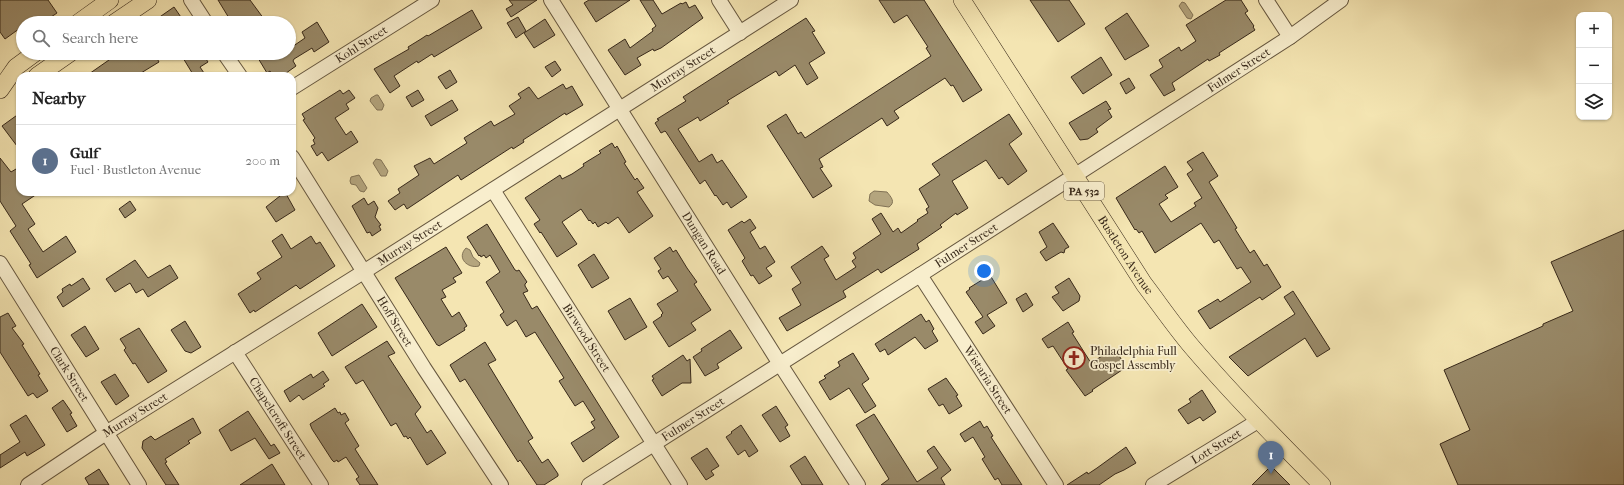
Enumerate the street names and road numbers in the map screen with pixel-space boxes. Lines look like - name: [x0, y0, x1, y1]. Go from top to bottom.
- street label: Kohl Street: [333, 22, 391, 66]
- street label: Murray Street: [648, 43, 718, 95]
- street label: Fulmer Street: [1205, 44, 1273, 95]
- road number: PA 532: [1064, 182, 1104, 200]
- street label: Dungan Road: [679, 209, 729, 277]
- street label: Bustleton Avenue: [1095, 213, 1156, 297]
- street label: Murray Street: [375, 217, 445, 268]
- street label: Fulmer Street: [932, 220, 1001, 271]
- street label: Hoff Street: [374, 294, 416, 350]
- street label: Birwood Street: [560, 301, 614, 375]
- street label: Wistaria Street: [960, 343, 1015, 417]
- street label: Clark Street: [47, 344, 92, 405]
- street label: Chapelcroft Street: [246, 375, 310, 463]
- street label: Murray Street: [100, 389, 171, 440]
- street label: Fulmer Street: [659, 394, 728, 444]
- street label: Lott Street: [1189, 426, 1244, 467]

